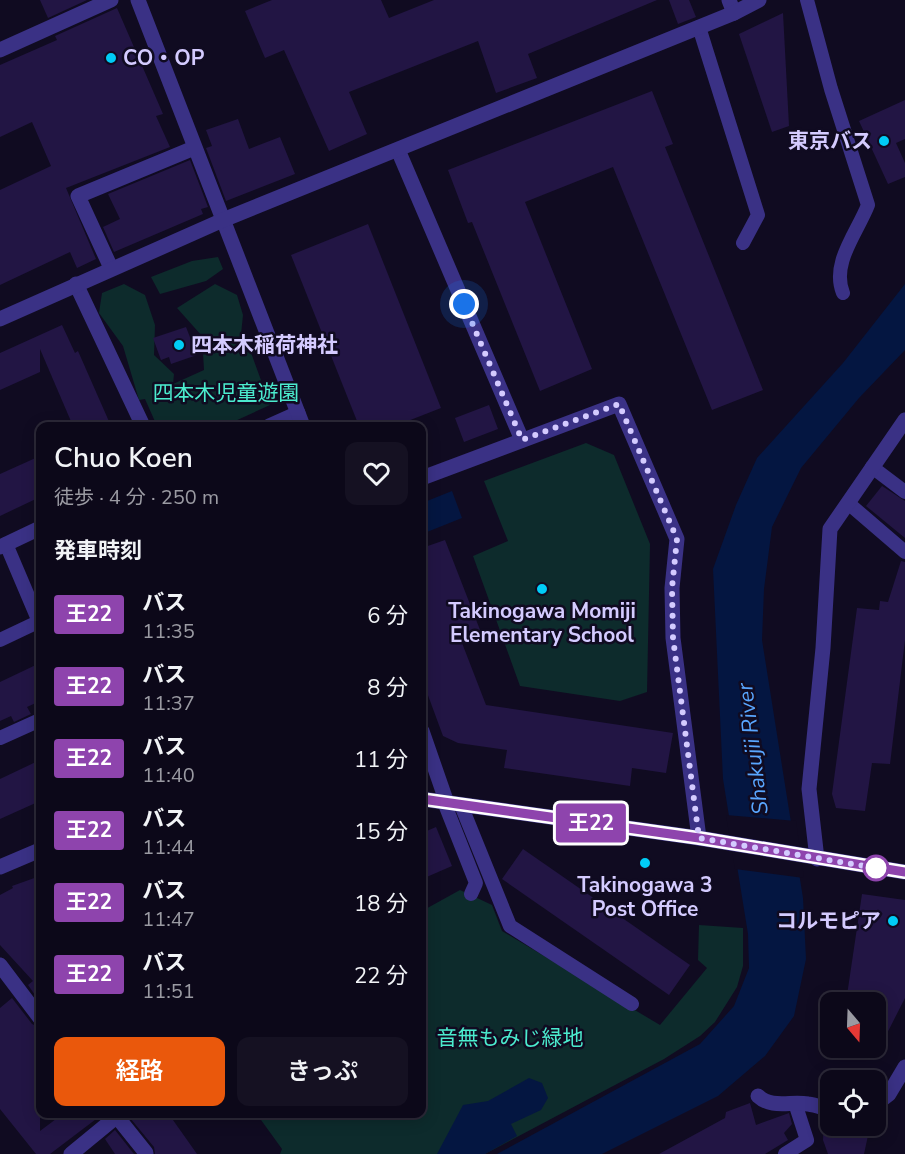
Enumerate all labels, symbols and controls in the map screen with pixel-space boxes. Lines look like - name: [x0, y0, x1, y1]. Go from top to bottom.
- place label: CO・OP: [123, 44, 205, 72]
- marker: CO・OP: [104, 51, 118, 65]
- place label: 東京バス: [788, 127, 872, 155]
- marker: 東京バス: [877, 134, 891, 148]
- your location: [449, 289, 479, 319]
- place label: 四本木稲荷神社: [191, 331, 338, 359]
- marker: 四本木稲荷神社: [172, 338, 186, 352]
- park label: 四本木児童遊園: [153, 379, 300, 407]
- text: Chuo Koen: [54, 439, 193, 477]
- button: heart: [345, 442, 408, 505]
- text: 徒歩 · 4 分 · 250 m: [54, 484, 219, 511]
- text: 発車時刻: [54, 536, 142, 566]
- marker: Takinogawa Momiji Elementary School: [535, 582, 549, 596]
- text: バス: [142, 588, 186, 618]
- place label: Takinogawa Momiji Elementary School: [448, 597, 636, 649]
- text: 王22: [66, 600, 112, 628]
- text: 6 分: [367, 601, 408, 631]
- text: 11:35: [142, 618, 195, 645]
- text: バス: [142, 660, 186, 690]
- text: 王22: [66, 672, 112, 700]
- text: 8 分: [367, 673, 408, 703]
- water label: Shakujii River: [730, 680, 776, 817]
- text: 11:37: [142, 690, 195, 717]
- text: バス: [142, 732, 186, 762]
- text: 王22: [66, 744, 112, 772]
- text: 11 分: [354, 745, 408, 775]
- text: 11:40: [142, 762, 195, 789]
- text: バス: [142, 804, 186, 834]
- line badge: 王22: [556, 804, 626, 842]
- text: 王22: [568, 809, 614, 837]
- text: 王22: [66, 816, 112, 844]
- text: 15 分: [354, 817, 408, 847]
- text: 11:44: [142, 834, 195, 861]
- unlabelled marker: [863, 855, 889, 881]
- marker: Takinogawa 3 Post Office: [638, 856, 652, 870]
- place label: Takinogawa 3 Post Office: [577, 871, 713, 923]
- text: バス: [142, 876, 186, 906]
- text: 王22: [66, 888, 112, 916]
- text: 18 分: [354, 889, 408, 919]
- text: 11:47: [142, 906, 195, 933]
- place label: コルモピア: [776, 907, 881, 935]
- marker: コルモピア: [886, 914, 900, 928]
- text: バス: [142, 948, 186, 978]
- text: 王22: [66, 960, 112, 988]
- text: 22 分: [354, 961, 408, 991]
- text: 11:51: [142, 978, 195, 1005]
- north arrow: [820, 992, 886, 1058]
- map controls: [820, 992, 886, 1136]
- park label: 音無もみじ緑地: [437, 1024, 584, 1052]
- button: 経路: [54, 1037, 225, 1106]
- button: きっぷ: [237, 1037, 408, 1106]
- button: locate: [820, 1070, 886, 1136]

